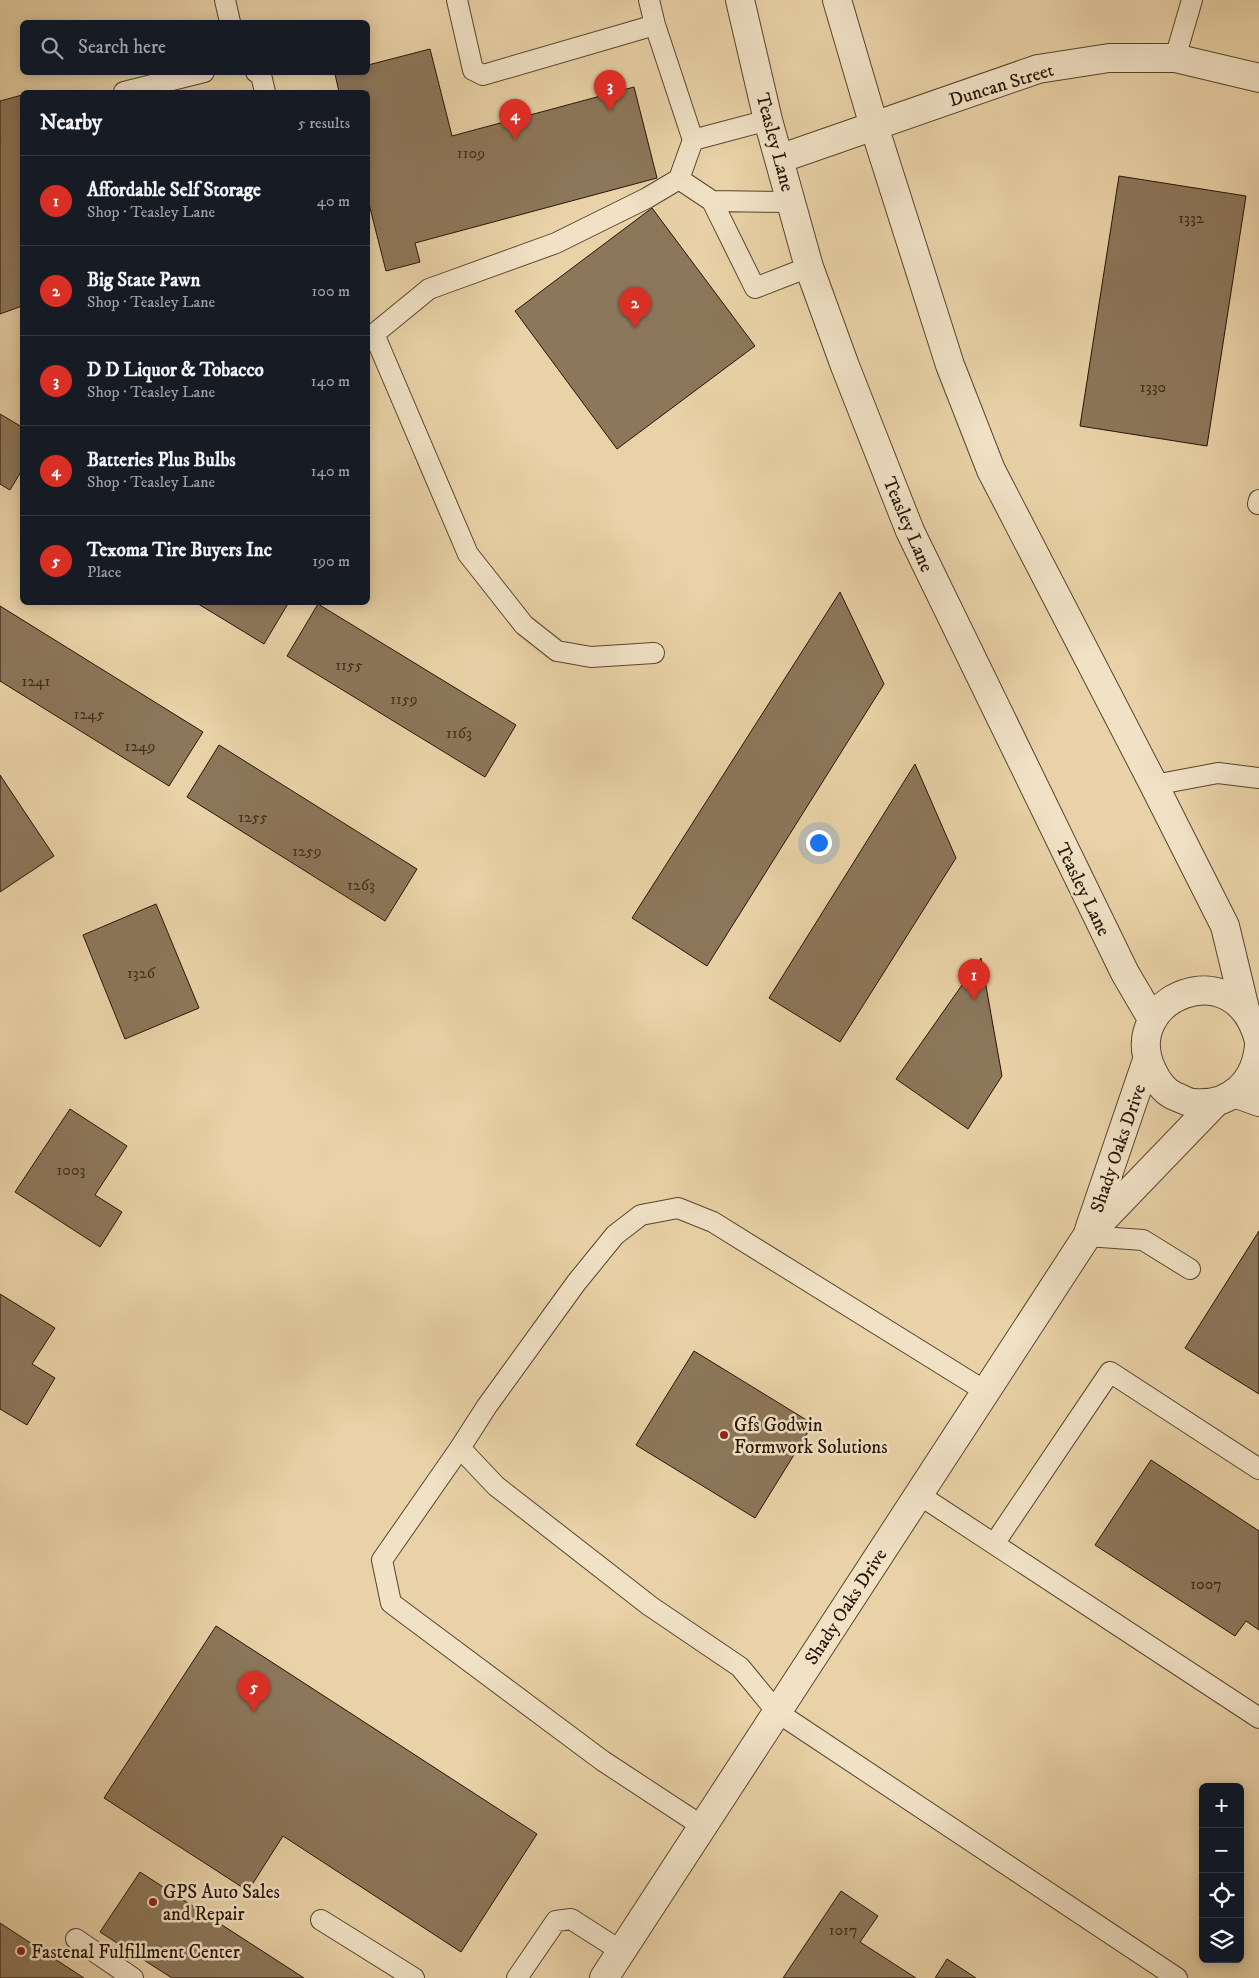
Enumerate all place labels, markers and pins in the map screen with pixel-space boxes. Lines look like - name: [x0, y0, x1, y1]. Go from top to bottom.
- pin: 3: [594, 70, 626, 111]
- pin: 4: [499, 99, 531, 140]
- pin: 2: [619, 287, 651, 328]
- pin: 1: [958, 959, 990, 1000]
- place label: Gfs Godwin Formwork Solutions: [734, 1414, 888, 1459]
- marker: Gfs Godwin Formwork Solutions: [718, 1429, 730, 1441]
- pin: 5: [238, 1671, 270, 1712]
- place label: GPS Auto Sales and Repair: [163, 1881, 280, 1926]
- marker: GPS Auto Sales and Repair: [147, 1896, 159, 1908]
- place label: Fastenal Fulfillment Center: [31, 1941, 240, 1964]
- marker: Fastenal Fulfillment Center: [15, 1945, 27, 1957]

